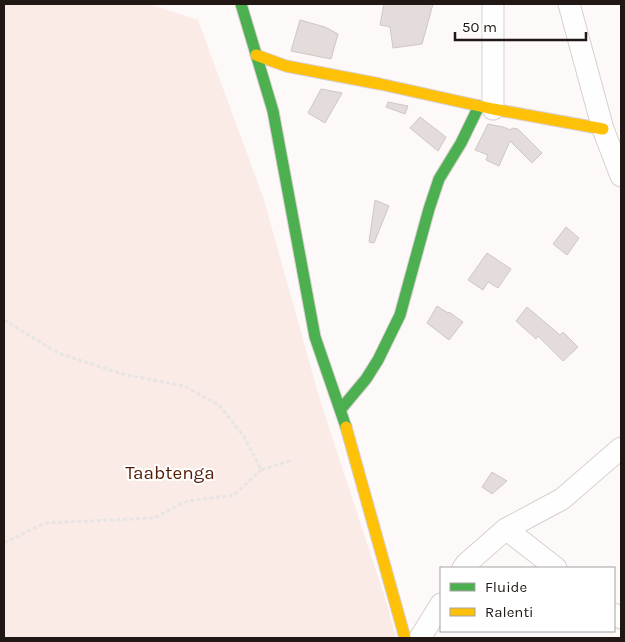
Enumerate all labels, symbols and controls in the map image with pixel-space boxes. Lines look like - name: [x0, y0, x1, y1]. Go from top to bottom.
- scale bar: [455, 10, 586, 42]
- text: 50 m: [462, 18, 497, 36]
- park label: Taabtenga: [125, 462, 215, 484]
- legend: [440, 567, 615, 632]
- text: Fluide: [485, 578, 527, 596]
- text: Ralenti: [485, 603, 534, 621]

